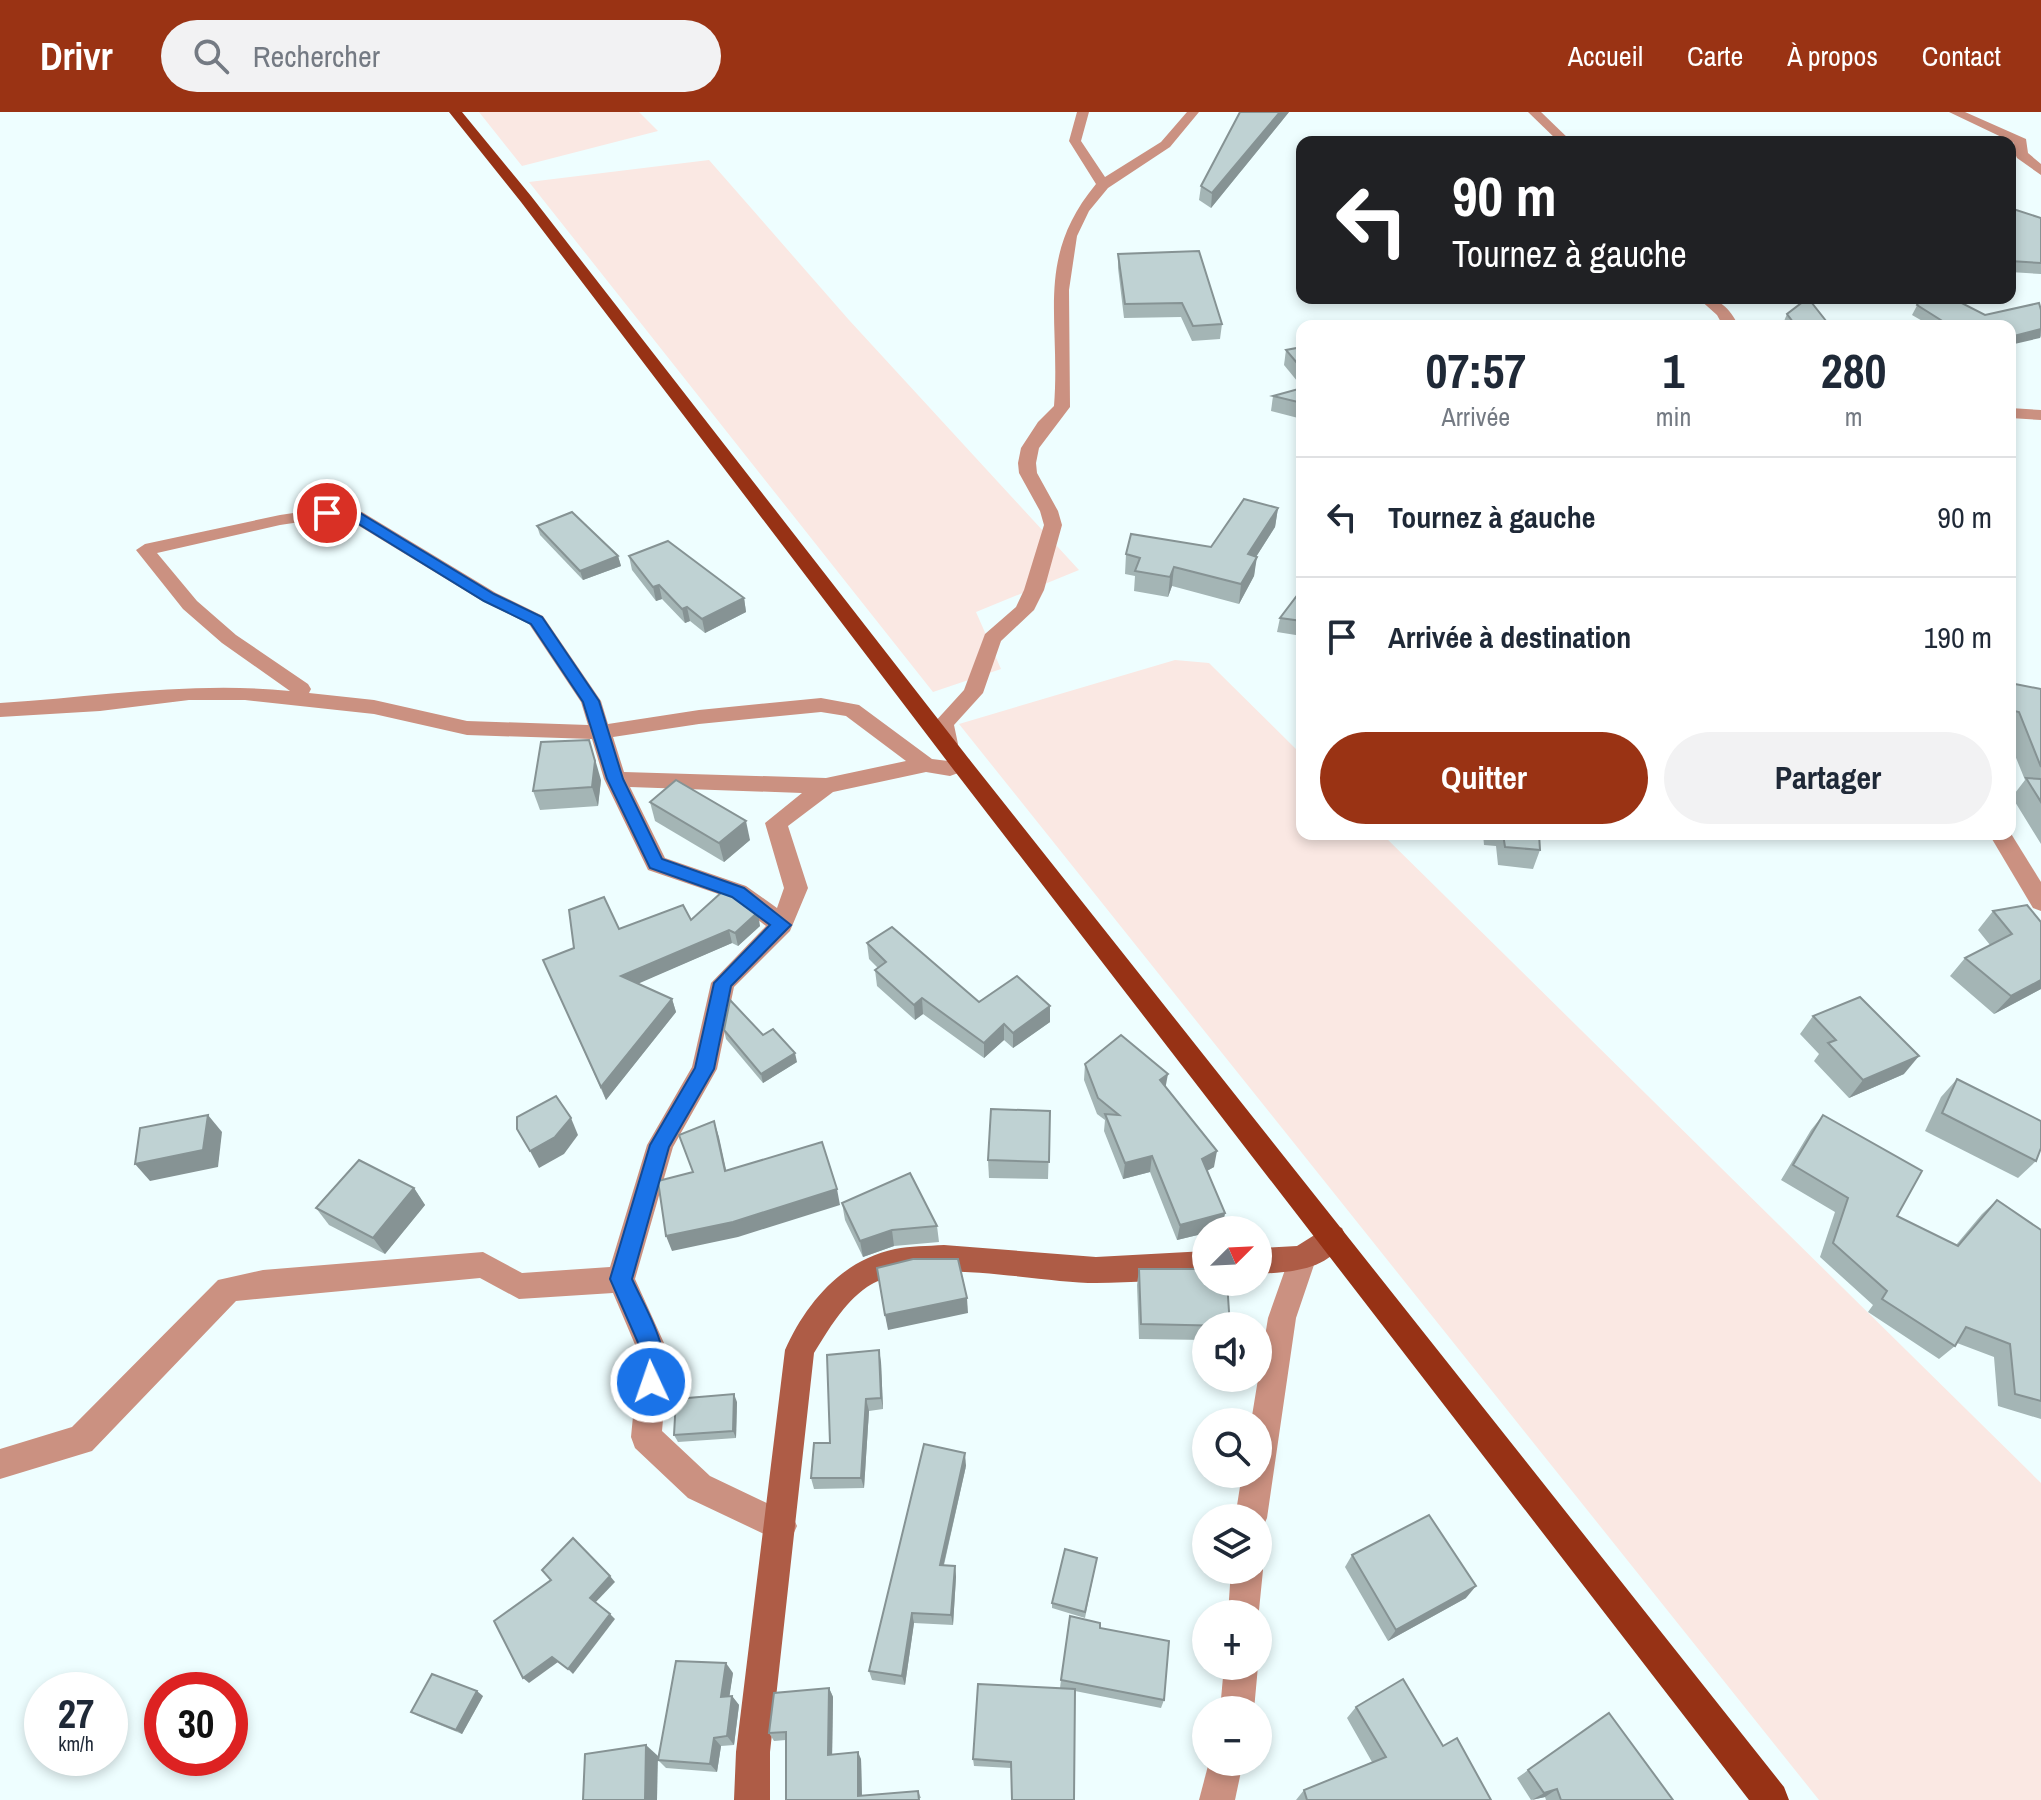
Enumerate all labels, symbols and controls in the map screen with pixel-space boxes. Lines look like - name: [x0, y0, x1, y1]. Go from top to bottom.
- search box: [161, 20, 721, 92]
- text: Drivr: [40, 31, 113, 82]
- icon: search: [189, 34, 233, 78]
- text: Rechercher: [253, 36, 380, 76]
- text: Accueil: [1568, 37, 1643, 75]
- text: Carte: [1687, 37, 1743, 75]
- text: À propos: [1787, 37, 1878, 75]
- text: Contact: [1922, 37, 2001, 75]
- text: 90 m: [1452, 158, 1557, 233]
- icon: left: [1320, 168, 1424, 272]
- text: Tournez à gauche: [1452, 230, 1687, 278]
- text: 07:57: [1426, 338, 1526, 403]
- text: 1: [1663, 338, 1684, 403]
- text: 280: [1821, 338, 1886, 403]
- text: Arrivée: [1442, 399, 1510, 434]
- text: min: [1656, 399, 1691, 434]
- text: m: [1845, 399, 1863, 434]
- pin: [293, 479, 361, 547]
- icon: arrive: [305, 491, 349, 535]
- icon: left: [1320, 495, 1364, 539]
- text: Tournez à gauche: [1388, 497, 1595, 537]
- text: 90 m: [1937, 497, 1992, 537]
- icon: arrive: [1320, 615, 1364, 659]
- text: Arrivée à destination: [1388, 617, 1631, 657]
- text: 190 m: [1924, 617, 1992, 657]
- button: Quitter: [1320, 732, 1648, 824]
- button: Partager: [1664, 732, 1992, 824]
- north arrow: [1192, 1216, 1272, 1296]
- map controls: [1192, 1216, 1272, 1776]
- button: sound: [1192, 1312, 1272, 1392]
- position arrow: [609, 1340, 693, 1424]
- button: search: [1192, 1408, 1272, 1488]
- button: layers: [1192, 1504, 1272, 1584]
- button: +: [1192, 1600, 1272, 1680]
- speed limit sign: 30: [144, 1672, 248, 1776]
- text: 27: [58, 1687, 94, 1740]
- button: −: [1192, 1696, 1272, 1776]
- text: km/h: [58, 1730, 94, 1757]

